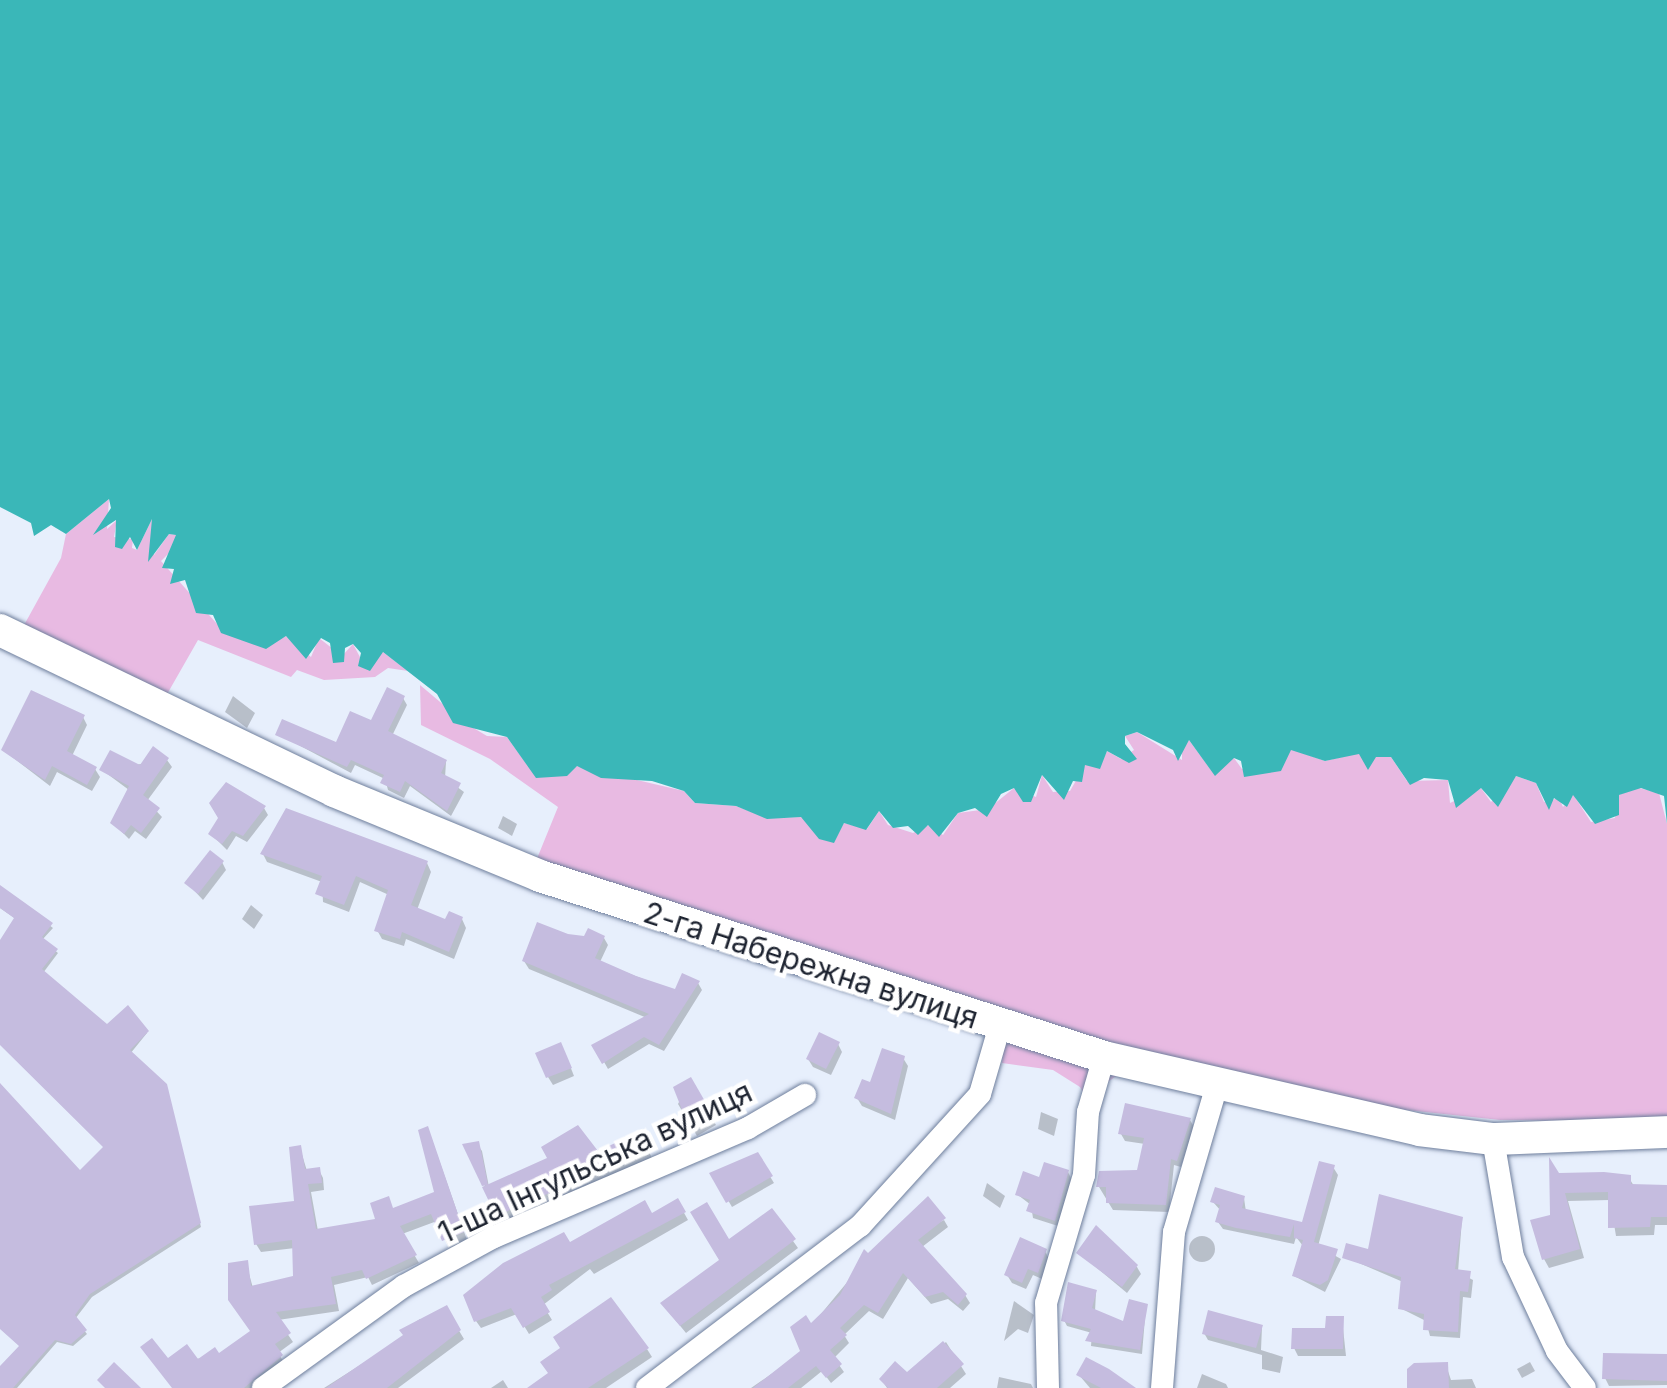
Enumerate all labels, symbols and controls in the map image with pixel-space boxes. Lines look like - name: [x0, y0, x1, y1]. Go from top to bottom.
- street label: 2-га Набережна вулиця: [639, 894, 983, 1036]
- street label: 1-ша Інгульська вулиця: [432, 1073, 758, 1251]

